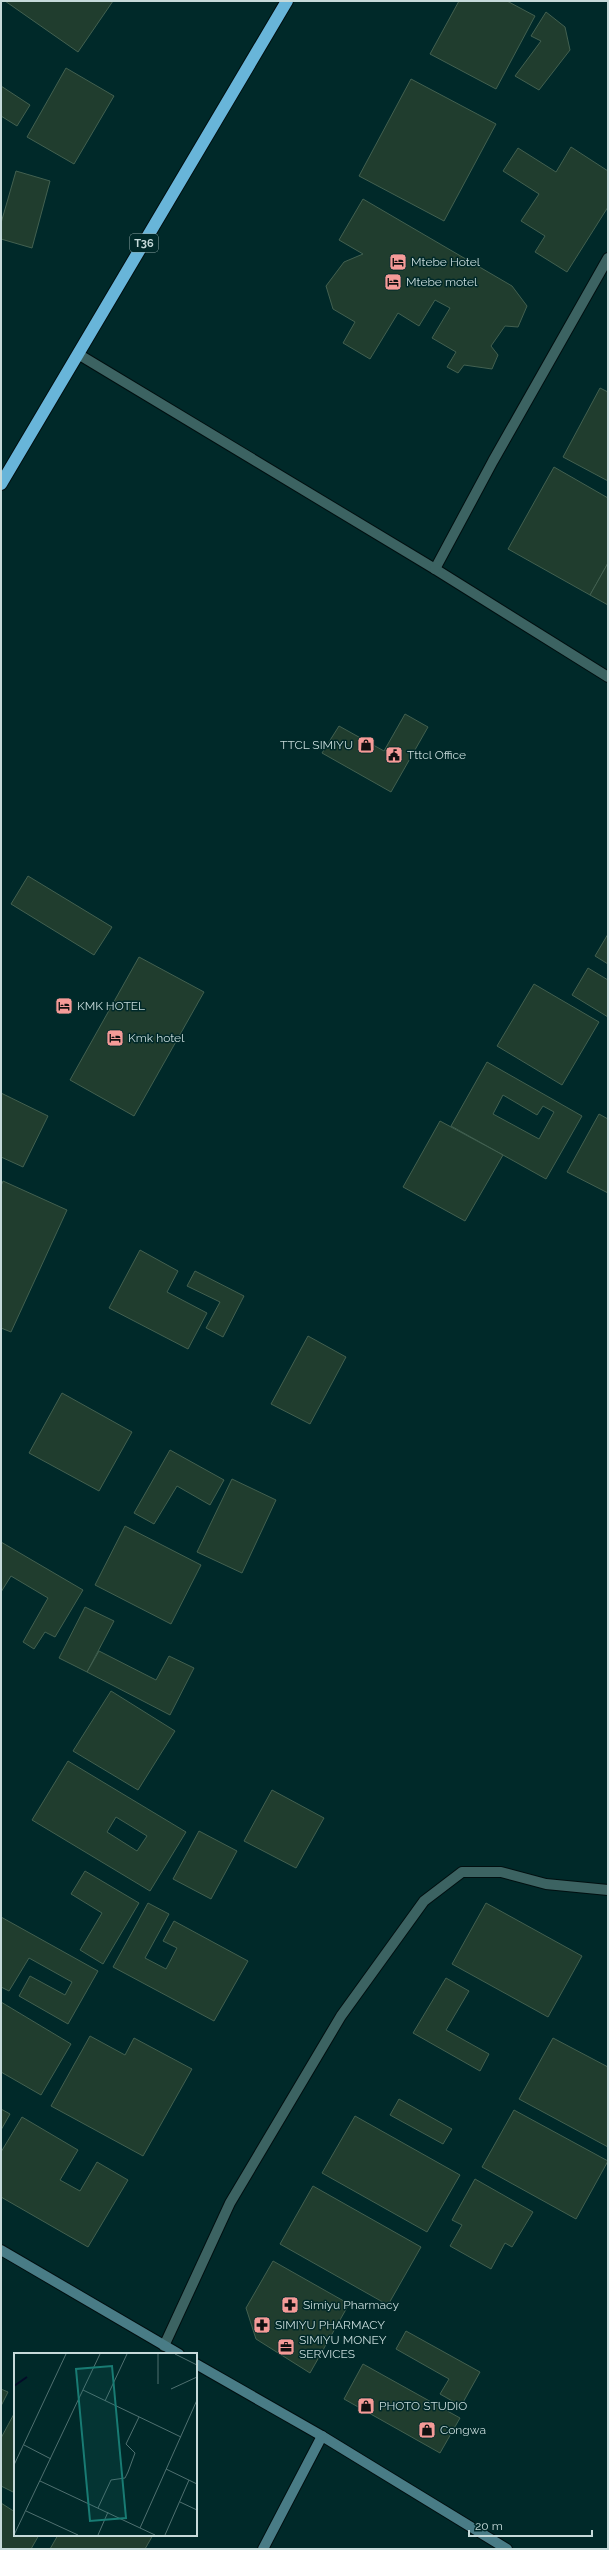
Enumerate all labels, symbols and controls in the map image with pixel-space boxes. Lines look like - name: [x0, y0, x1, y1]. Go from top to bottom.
- road number: T36: [130, 234, 158, 252]
- hotel icon: Mtebe Hotel: [388, 252, 408, 272]
- place label: Mtebe Hotel: [411, 255, 481, 269]
- hotel icon: Mtebe motel: [383, 272, 403, 292]
- place label: Mtebe motel: [406, 275, 478, 289]
- shop icon: TTCL SIMIYU: [356, 735, 376, 755]
- place label: TTCL SIMIYU: [280, 738, 353, 752]
- public building icon: Tttcl Office: [384, 745, 404, 765]
- place label: Tttcl Office: [407, 748, 466, 762]
- hotel icon: KMK HOTEL: [54, 996, 74, 1016]
- place label: KMK HOTEL: [77, 999, 145, 1013]
- hotel icon: Kmk hotel: [105, 1028, 125, 1048]
- place label: Kmk hotel: [128, 1031, 185, 1045]
- pharmacy icon: Simiyu Pharmacy: [280, 2295, 300, 2315]
- place label: Simiyu Pharmacy: [303, 2298, 400, 2312]
- pharmacy icon: SIMIYU PHARMACY: [252, 2315, 272, 2335]
- place label: SIMIYU PHARMACY: [275, 2318, 385, 2332]
- place label: SIMIYU MONEY SERVICES: [299, 2333, 387, 2361]
- office icon: SIMIYU MONEY SERVICES: [276, 2337, 296, 2357]
- inset map: [14, 2353, 197, 2536]
- shop icon: PHOTO STUDIO: [356, 2396, 376, 2416]
- place label: PHOTO STUDIO: [379, 2399, 467, 2413]
- shop icon: Congwa: [417, 2420, 437, 2440]
- place label: Congwa: [440, 2423, 486, 2437]
- scale bar: [469, 2512, 592, 2538]
- text: 20 m: [475, 2519, 503, 2533]

